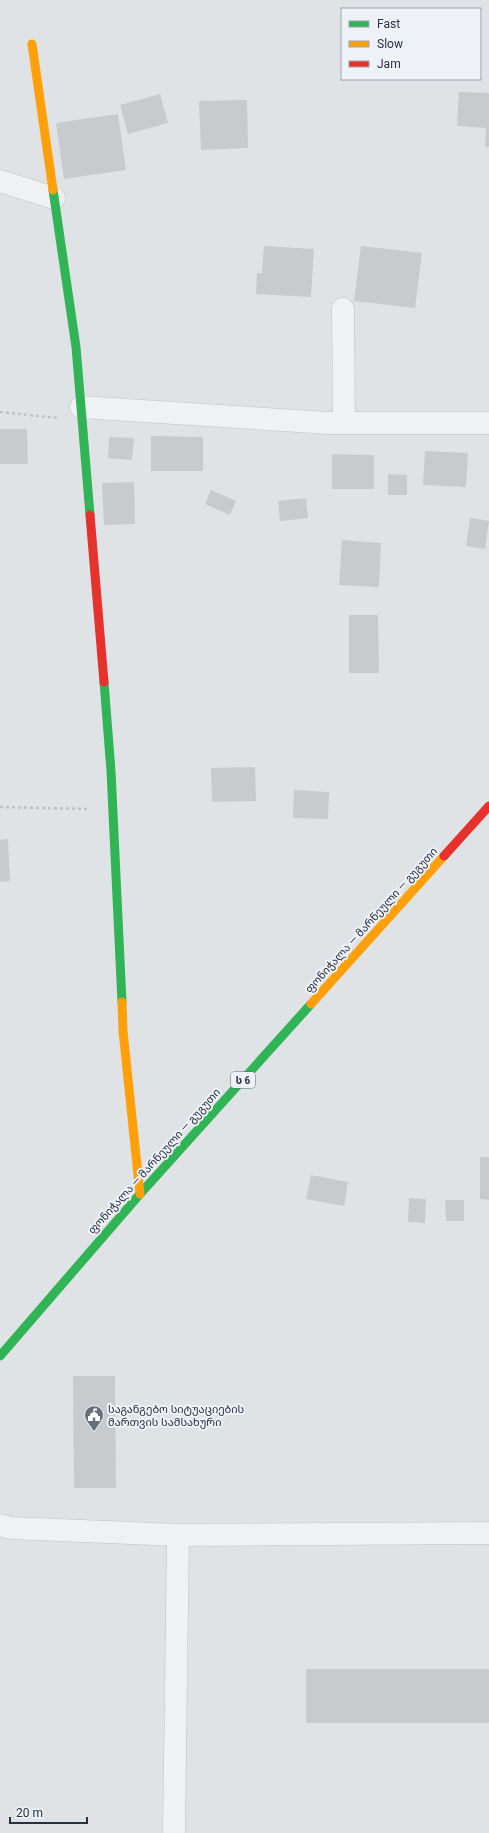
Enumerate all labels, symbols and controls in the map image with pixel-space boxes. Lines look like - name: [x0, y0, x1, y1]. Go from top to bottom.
- legend: [341, 8, 481, 80]
- text: Fast: [377, 17, 400, 31]
- text: Slow: [377, 37, 403, 51]
- text: Jam: [377, 57, 401, 71]
- street label: ფონიჭალა — მარნეული — გუგუთი: [302, 845, 440, 996]
- road number: ს 6: [231, 1072, 255, 1088]
- street label: ფონიჭალა — მარნეული — გუგუთი: [85, 1086, 223, 1237]
- place label: საგანგებო სიტუაციების მართვის სამსახური: [108, 1403, 245, 1429]
- public building icon: საგანგებო სიტუაციების მართვის სამსახური: [83, 1404, 105, 1432]
- scale bar: [10, 1799, 87, 1825]
- text: 20 m: [16, 1806, 43, 1820]

